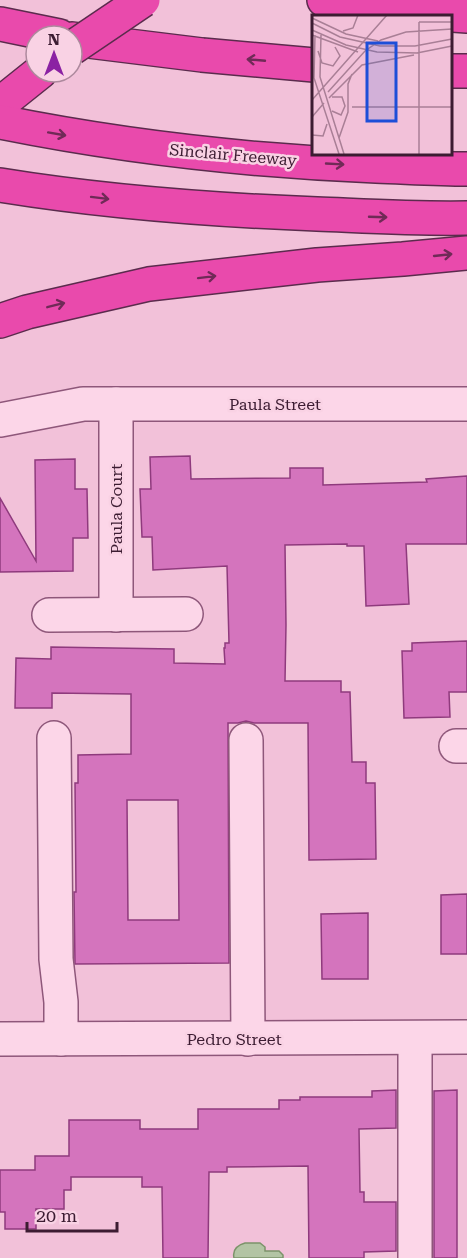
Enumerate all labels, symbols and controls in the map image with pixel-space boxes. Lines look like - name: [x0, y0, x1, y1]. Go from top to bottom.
- inset map: [312, 15, 452, 154]
- north arrow: [24, 24, 84, 84]
- text: N: [48, 30, 60, 49]
- one-way arrow: [246, 54, 266, 65]
- one-way arrow: [47, 128, 67, 139]
- street label: Sinclair Freeway: [169, 140, 298, 170]
- one-way arrow: [324, 159, 344, 170]
- one-way arrow: [89, 193, 109, 204]
- one-way arrow: [367, 211, 387, 222]
- one-way arrow: [432, 249, 452, 260]
- one-way arrow: [196, 271, 216, 282]
- one-way arrow: [46, 298, 65, 310]
- street label: Paula Street: [229, 395, 321, 414]
- street label: Paula Court: [107, 464, 126, 554]
- street label: Pedro Street: [186, 1030, 282, 1049]
- scale bar: [27, 1195, 117, 1233]
- text: 20 m: [36, 1205, 77, 1226]

